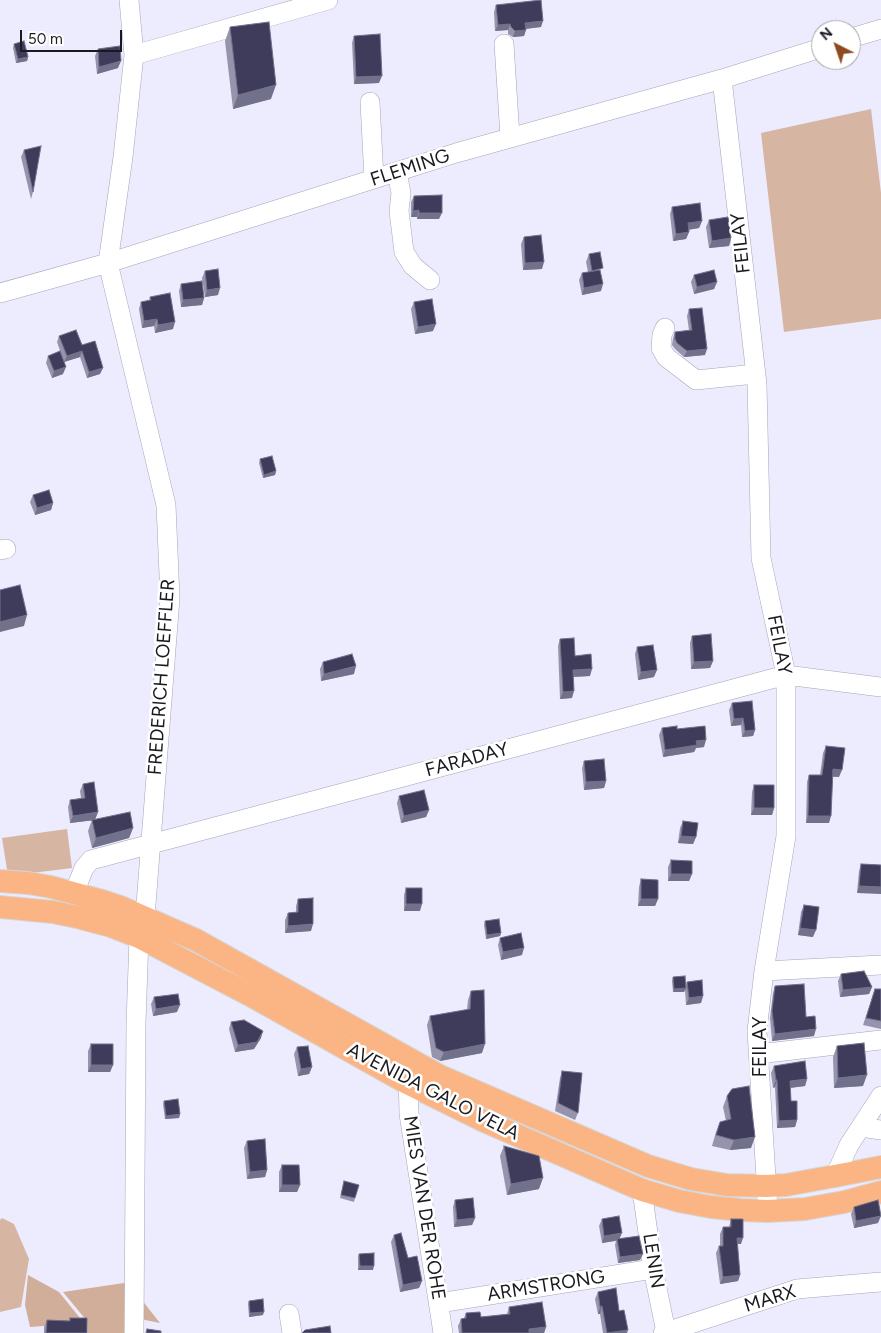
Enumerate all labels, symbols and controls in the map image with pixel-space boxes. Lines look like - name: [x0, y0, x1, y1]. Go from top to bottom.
- scale bar: [22, 20, 125, 52]
- north arrow: [811, 20, 861, 70]
- text: N: [817, 24, 836, 44]
- text: 50 m: [28, 30, 63, 48]
- street label: FLEMING: [368, 145, 452, 191]
- street label: FEILAY: [726, 212, 756, 274]
- street label: FREDERICH LOEFFLER: [144, 578, 180, 776]
- street label: FEILAY: [762, 613, 796, 677]
- street label: FARADAY: [423, 738, 511, 782]
- street label: FEILAY: [749, 1017, 771, 1077]
- street label: AVENIDA GALO VELA: [343, 1039, 523, 1145]
- street label: MIES VAN DER ROHE: [398, 1114, 450, 1302]
- street label: LENIN: [637, 1232, 669, 1290]
- street label: ARMSTRONG: [486, 1265, 606, 1307]
- street label: MARX: [742, 1280, 798, 1318]

